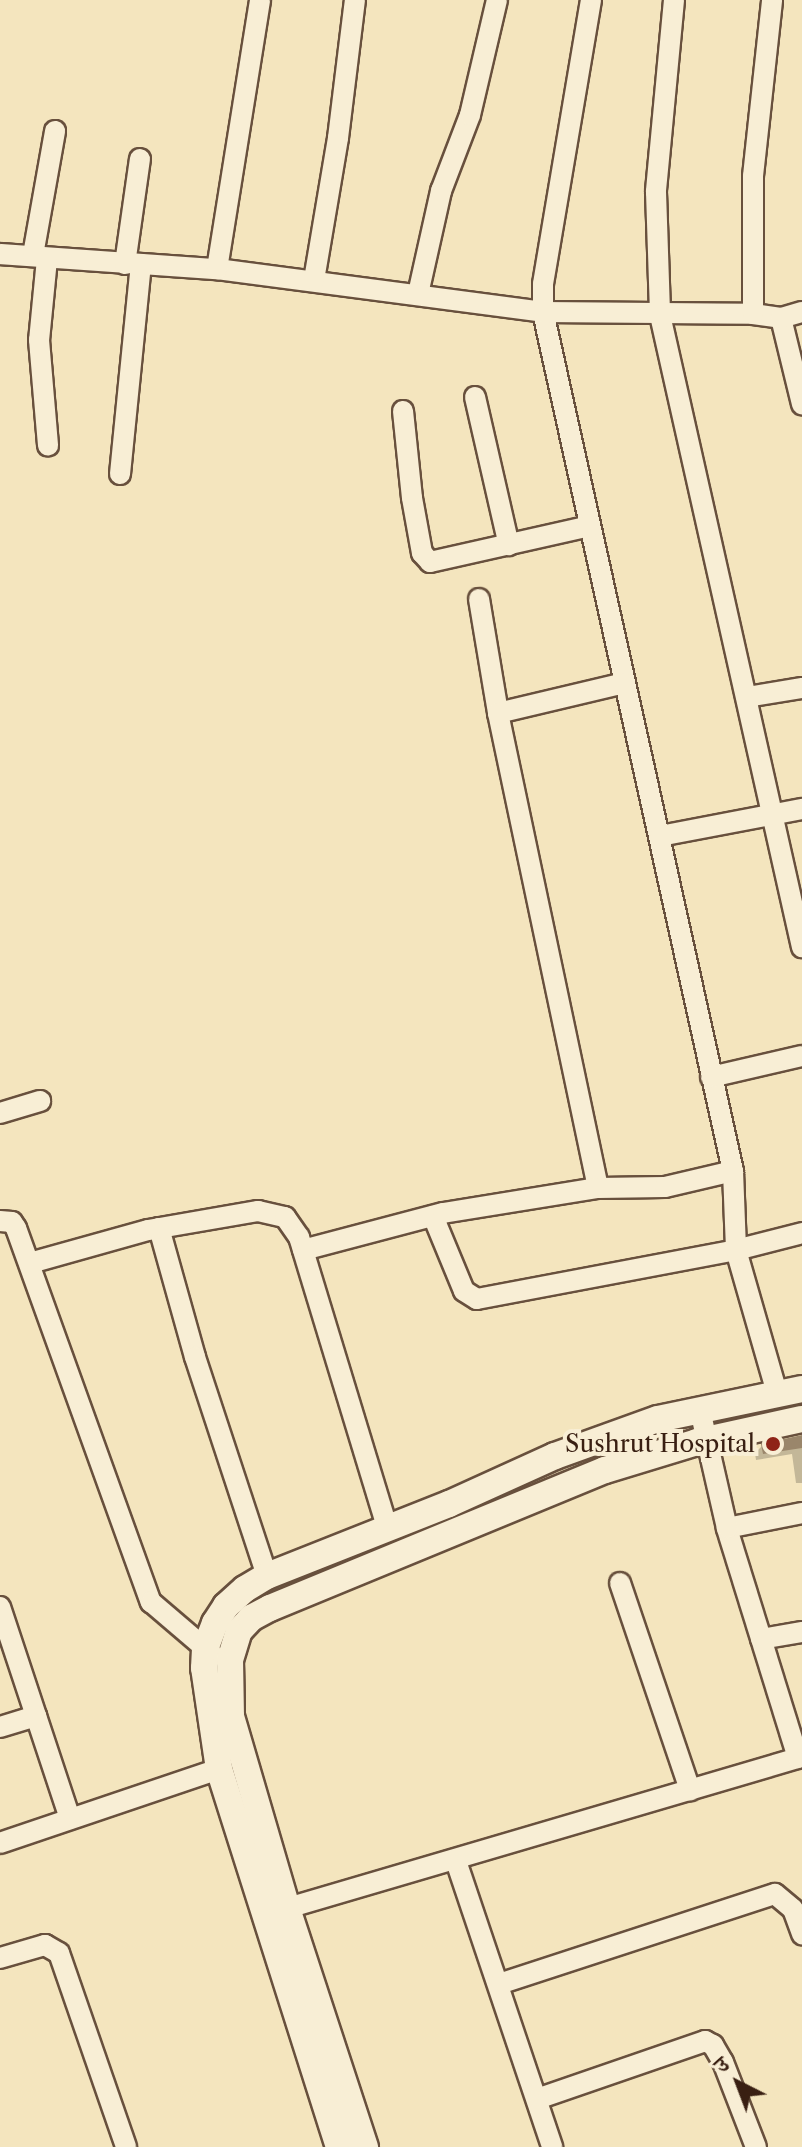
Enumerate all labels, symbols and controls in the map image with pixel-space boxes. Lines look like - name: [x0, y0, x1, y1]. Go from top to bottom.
- place label: Sushrut Hospital: [565, 1430, 755, 1458]
- marker: Sushrut Hospital: [762, 1433, 784, 1455]
- north arrow: [698, 2043, 778, 2123]
- text: उ: [708, 2051, 735, 2079]

